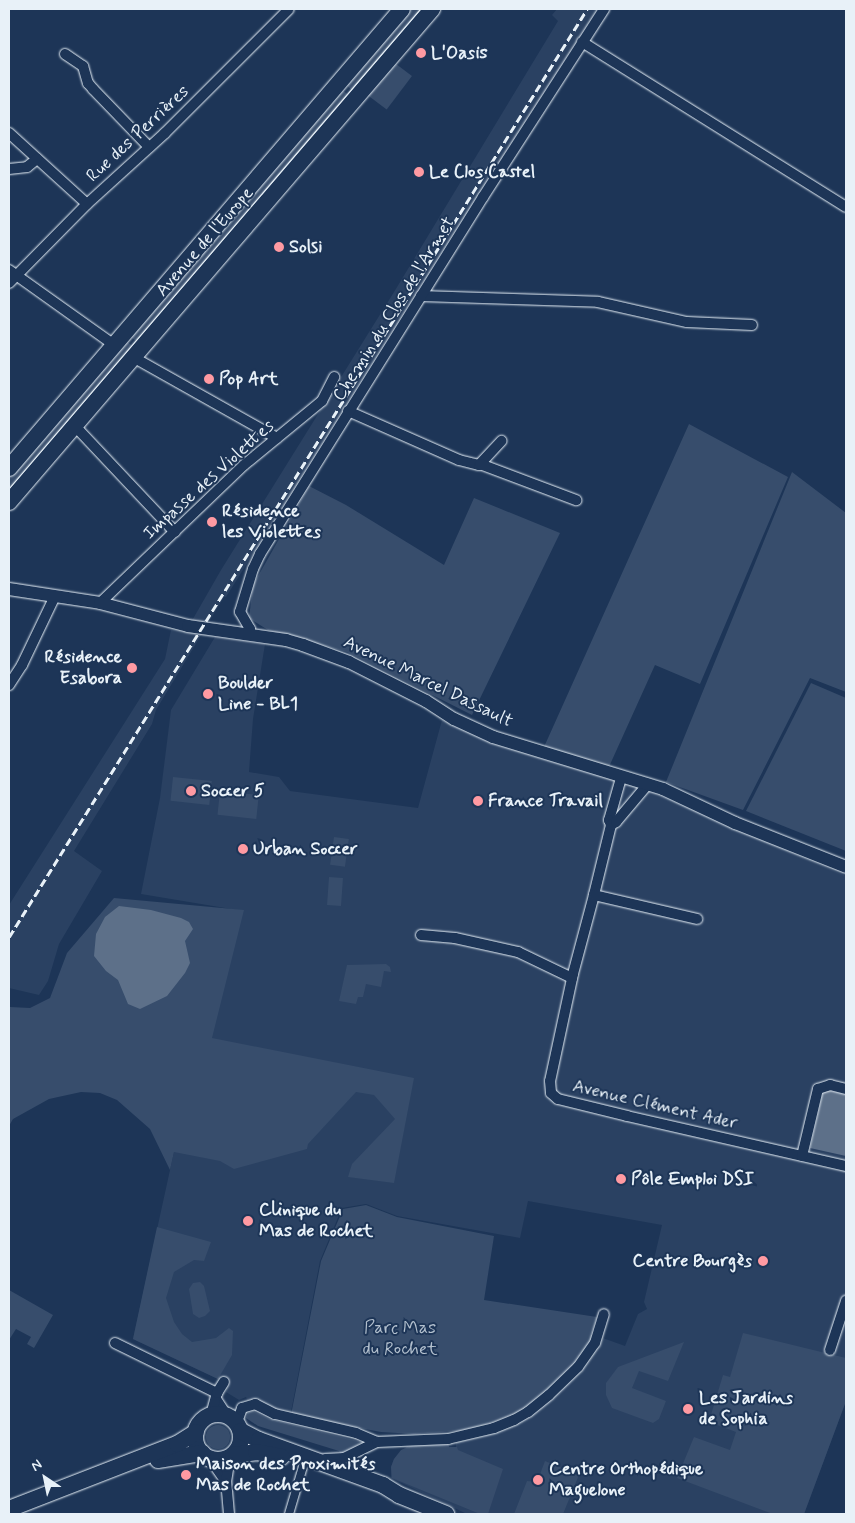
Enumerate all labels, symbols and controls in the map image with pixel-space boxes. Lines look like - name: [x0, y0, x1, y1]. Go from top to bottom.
- place label: L'Oasis: [431, 42, 488, 64]
- marker: L'Oasis: [415, 47, 427, 59]
- street label: Rue des Perrières: [82, 81, 194, 187]
- place label: Le Clos Castel: [429, 161, 538, 183]
- marker: Le Clos Castel: [413, 166, 425, 178]
- street label: Avenue de l'Europe: [151, 183, 259, 301]
- street label: Chemin du Clos de l'Armet: [329, 214, 459, 404]
- place label: Solsi: [289, 236, 322, 258]
- marker: Solsi: [273, 241, 285, 253]
- place label: Pop Art: [219, 368, 274, 390]
- marker: Pop Art: [203, 373, 215, 385]
- street label: Impasse des Violettes: [139, 416, 279, 544]
- place label: Résidence les Violettes: [222, 501, 319, 544]
- marker: Résidence les Violettes: [206, 516, 218, 528]
- street label: Avenue Marcel Dassault: [340, 632, 516, 732]
- place label: Résidence Esabora: [44, 647, 122, 690]
- marker: Résidence Esabora: [126, 662, 138, 674]
- place label: Boulder Line - BL1: [218, 673, 298, 716]
- marker: Boulder Line - BL1: [202, 688, 214, 700]
- place label: Soccer 5: [201, 780, 265, 802]
- marker: Soccer 5: [185, 785, 197, 797]
- place label: France Travail: [488, 790, 598, 812]
- marker: France Travail: [472, 795, 484, 807]
- place label: Urban Soccer: [253, 838, 358, 860]
- marker: Urban Soccer: [237, 843, 249, 855]
- street label: Avenue Clément Ader: [570, 1076, 740, 1134]
- place label: Pôle Emploi DSI: [631, 1168, 751, 1190]
- marker: Pôle Emploi DSI: [615, 1173, 627, 1185]
- place label: Clinique du Mas de Rochet: [259, 1200, 373, 1242]
- marker: Clinique du Mas de Rochet: [241, 1214, 255, 1228]
- place label: Centre Bourgès: [633, 1250, 752, 1272]
- marker: Centre Bourgès: [756, 1254, 770, 1268]
- park label: Parc Mas du Rochet: [362, 1318, 438, 1360]
- place label: Les Jardins de Sophia: [699, 1388, 789, 1430]
- marker: Les Jardins de Sophia: [681, 1402, 695, 1416]
- north arrow: [20, 1453, 70, 1503]
- place label: Maison des Proximités Mas de Rochet: [196, 1454, 374, 1496]
- text: N: [28, 1455, 46, 1476]
- place label: Centre Orthopédique Maguelone: [549, 1459, 704, 1502]
- marker: Maison des Proximités Mas de Rochet: [180, 1469, 192, 1481]
- marker: Centre Orthopédique Maguelone: [531, 1473, 545, 1487]

